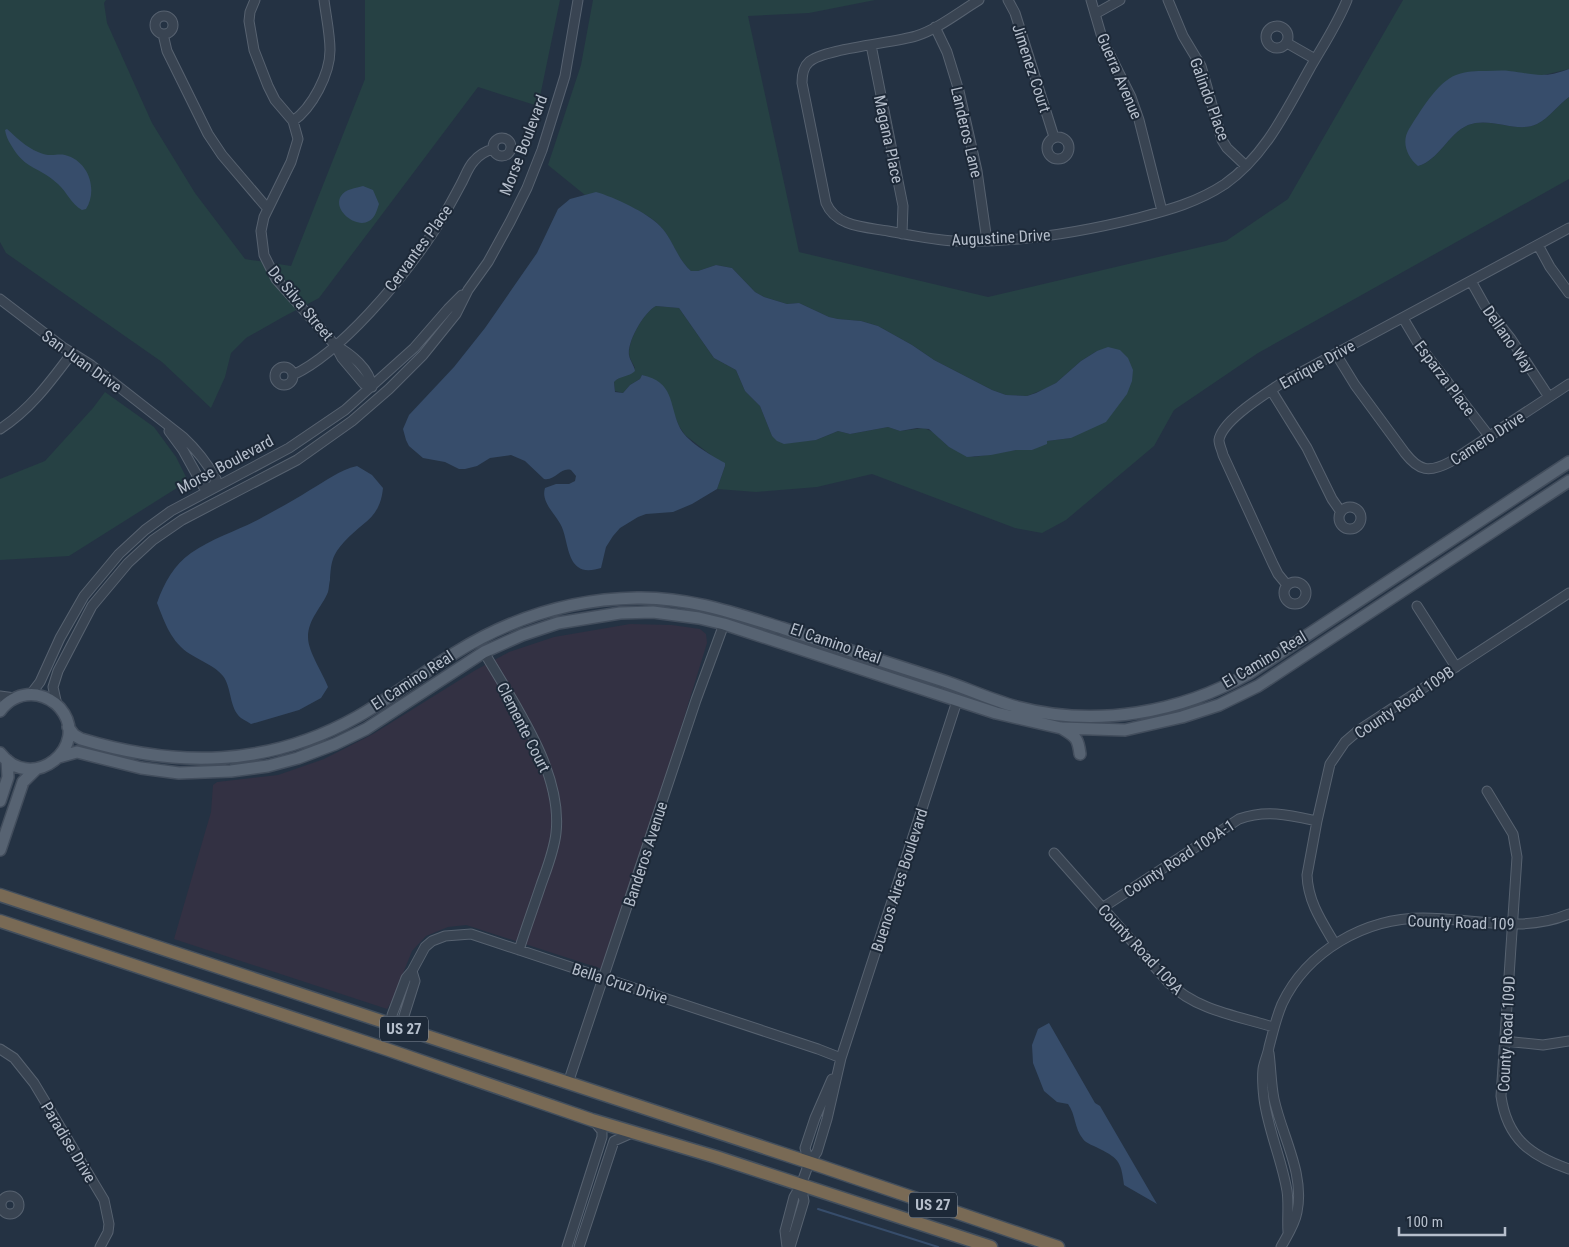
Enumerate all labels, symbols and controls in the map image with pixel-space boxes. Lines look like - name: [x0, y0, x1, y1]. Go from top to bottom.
- street label: Jimenez Court: [1008, 22, 1055, 115]
- street label: Guerra Avenue: [1093, 30, 1146, 122]
- street label: Galindo Place: [1186, 55, 1233, 143]
- street label: Landeros Lane: [947, 85, 986, 179]
- street label: Morse Boulevard: [496, 92, 551, 198]
- street label: Magana Place: [870, 93, 907, 185]
- street label: Cervantes Place: [381, 201, 456, 295]
- street label: Augustine Drive: [951, 225, 1051, 250]
- street label: De Silva Street: [264, 262, 337, 345]
- street label: Dellano Way: [1479, 302, 1539, 377]
- street label: San Juan Drive: [38, 326, 125, 397]
- street label: Enrique Drive: [1276, 336, 1358, 393]
- street label: Esparza Place: [1410, 337, 1479, 420]
- street label: Camero Drive: [1447, 407, 1528, 469]
- street label: Morse Boulevard: [174, 431, 277, 498]
- street label: El Camino Real: [788, 619, 884, 668]
- street label: El Camino Real: [1219, 627, 1310, 692]
- street label: El Camino Real: [367, 647, 457, 714]
- street label: County Road 109B: [1351, 662, 1458, 743]
- street label: Clemente Court: [493, 679, 554, 776]
- street label: Banderos Avenue: [620, 799, 671, 909]
- street label: Buenos Aires Boulevard: [867, 806, 932, 954]
- street label: County Road 109A-1: [1120, 816, 1238, 901]
- street label: County Road 109A: [1094, 900, 1187, 998]
- street label: County Road 109: [1407, 911, 1515, 934]
- street label: Bella Cruz Drive: [570, 959, 670, 1008]
- street label: County Road 109D: [1494, 975, 1519, 1093]
- road number: US 27: [380, 1016, 428, 1042]
- street label: Paradise Drive: [37, 1099, 100, 1186]
- road number: US 27: [909, 1192, 957, 1218]
- scale bar: [1399, 1204, 1505, 1236]
- text: 100 m: [1406, 1213, 1443, 1231]

